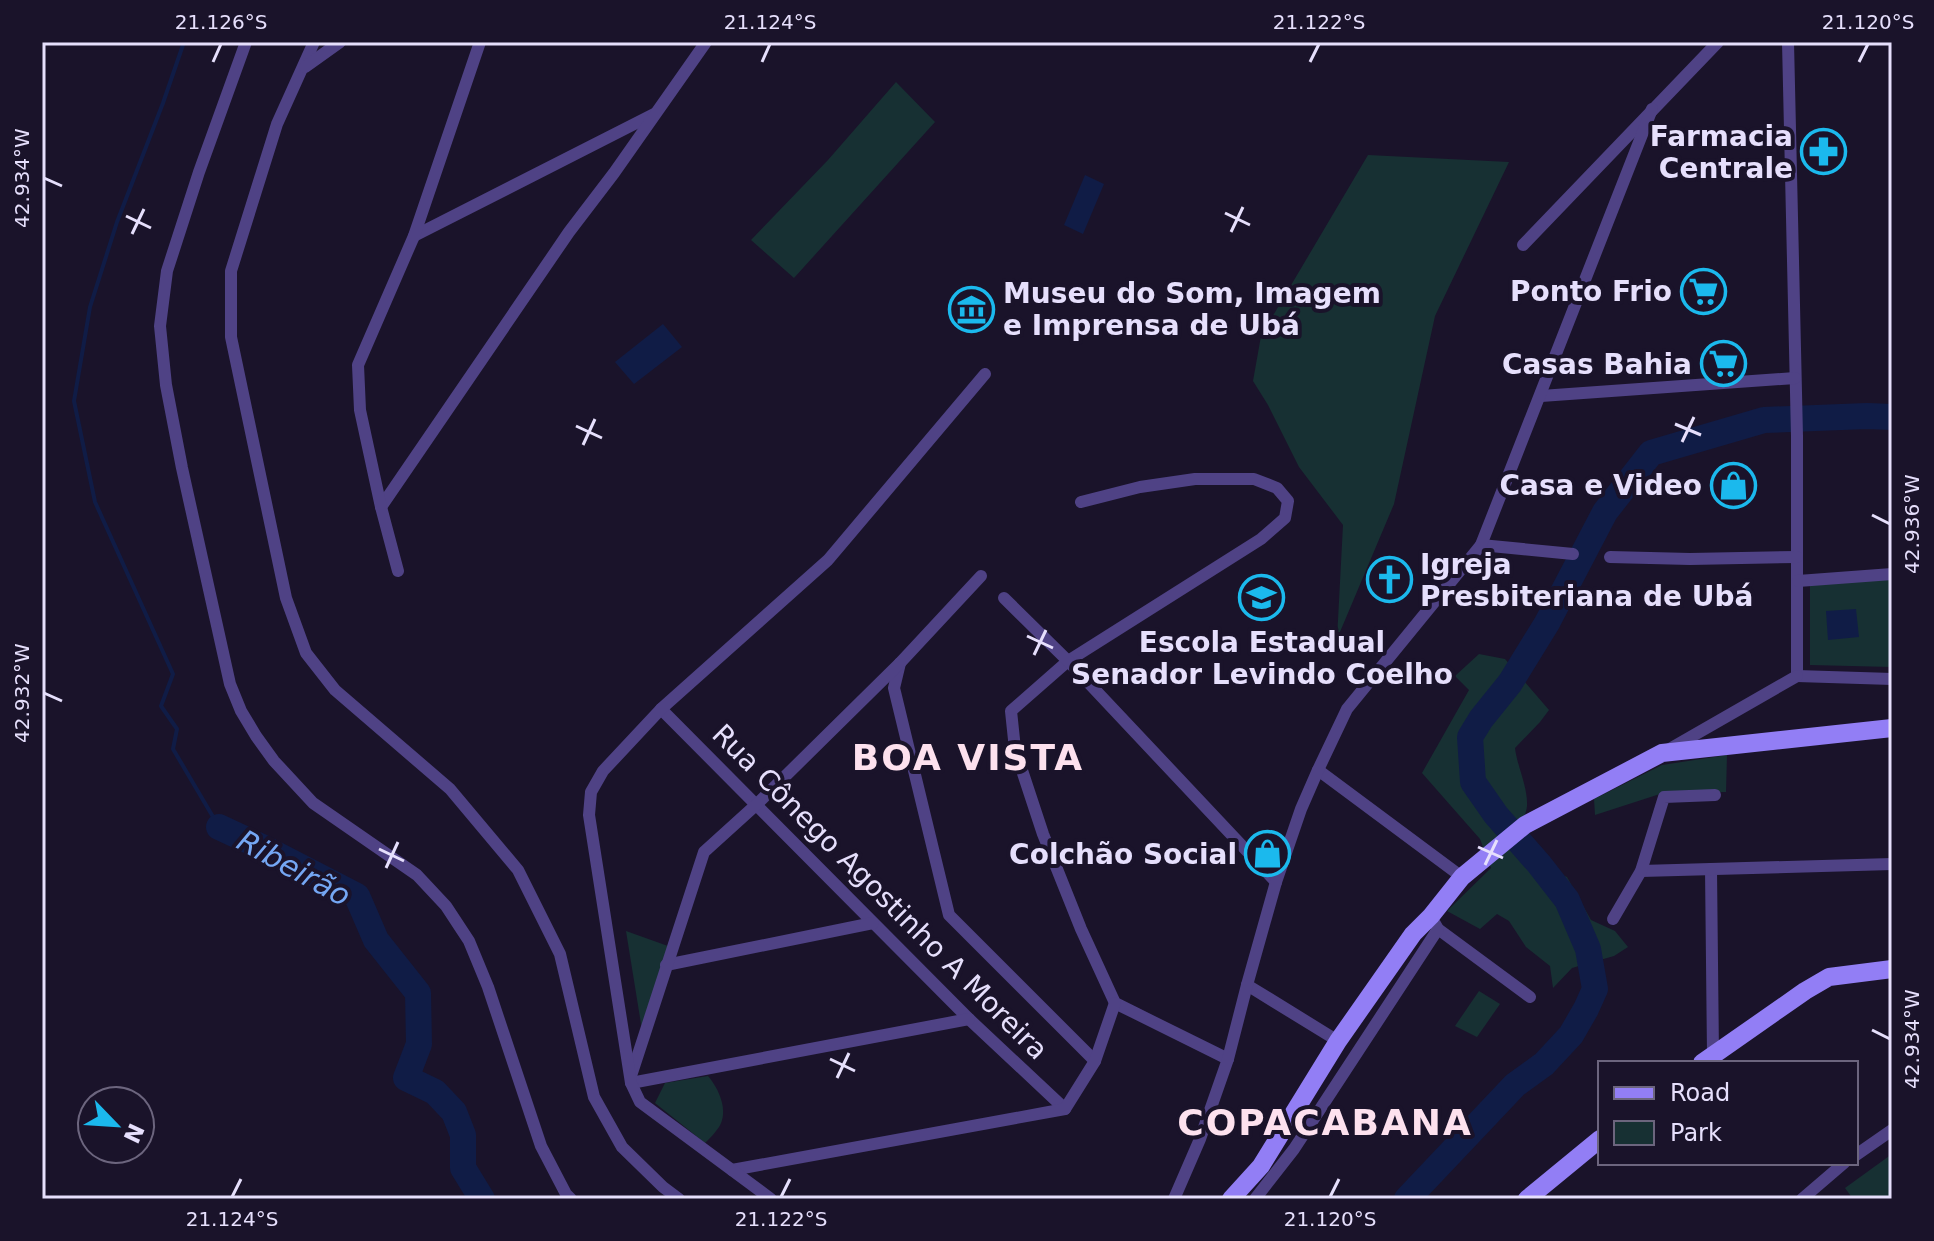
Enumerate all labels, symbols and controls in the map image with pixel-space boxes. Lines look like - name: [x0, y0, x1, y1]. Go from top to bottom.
- text: 21.126°S: [175, 10, 267, 34]
- text: 21.124°S: [724, 10, 816, 34]
- text: 21.122°S: [1273, 10, 1365, 34]
- text: 21.120°S: [1822, 10, 1914, 34]
- place label: Farmacia Centrale: [1650, 120, 1793, 185]
- text: 42.934°W: [10, 128, 34, 228]
- pharmacy icon: Farmacia Centrale: [1800, 128, 1848, 176]
- supermarket icon: Ponto Frio: [1679, 267, 1727, 315]
- place label: Ponto Frio: [1510, 275, 1672, 308]
- place label: Museu do Som, Imagem e Imprensa de Ubá: [1003, 277, 1381, 342]
- museum icon: Museu do Som, Imagem e Imprensa de Ubá: [948, 285, 996, 333]
- supermarket icon: Casas Bahia: [1699, 340, 1747, 388]
- place label: Casas Bahia: [1502, 348, 1692, 381]
- shop icon: Casa e Video: [1709, 461, 1757, 509]
- place label: Casa e Video: [1499, 469, 1702, 502]
- text: 42.936°W: [1900, 474, 1924, 574]
- place label: Igreja Presbiteriana de Ubá: [1420, 548, 1753, 613]
- church icon: Igreja Presbiteriana de Ubá: [1365, 556, 1413, 604]
- school or university icon: Escola Estadual Senador Levindo Coelho: [1238, 574, 1286, 622]
- place label: Escola Estadual Senador Levindo Coelho: [1071, 626, 1453, 691]
- text: 42.932°W: [10, 643, 34, 743]
- street label: Rua Cônego Agostinho A Moreira: [706, 718, 1054, 1066]
- district label: BOA VISTA: [852, 737, 1084, 778]
- water label: Ribeirão: [231, 823, 357, 913]
- shop icon: Colchão Social: [1244, 830, 1292, 878]
- place label: Colchão Social: [1009, 838, 1237, 871]
- text: 42.934°W: [1900, 989, 1924, 1089]
- legend: [1598, 1061, 1858, 1165]
- text: Road: [1670, 1079, 1730, 1107]
- north arrow: [76, 1085, 156, 1165]
- district label: COPACABANA: [1177, 1102, 1473, 1143]
- text: Park: [1670, 1119, 1722, 1147]
- text: N: [118, 1120, 149, 1147]
- text: 21.124°S: [186, 1207, 278, 1231]
- text: 21.122°S: [735, 1207, 827, 1231]
- text: 21.120°S: [1284, 1207, 1376, 1231]

